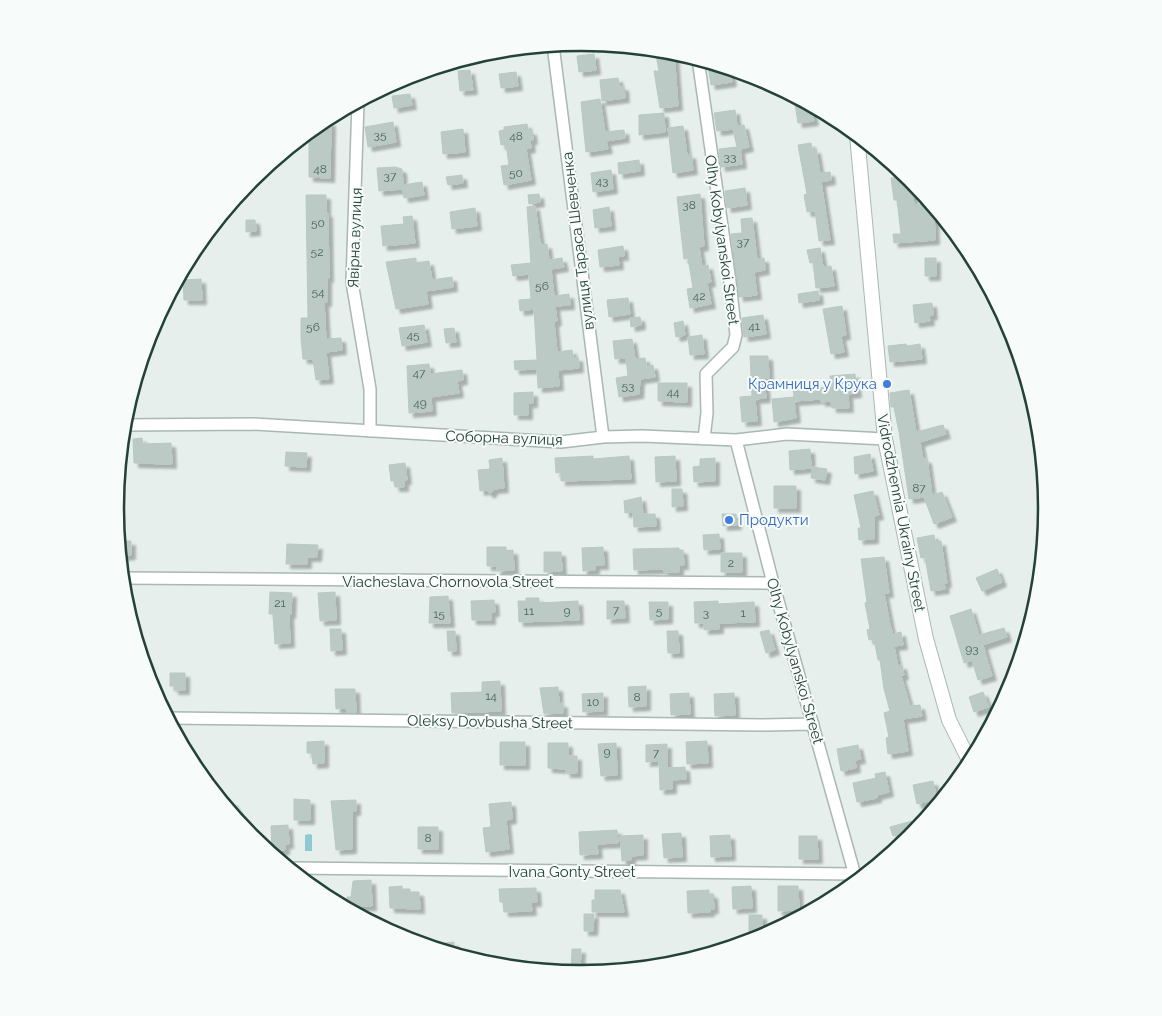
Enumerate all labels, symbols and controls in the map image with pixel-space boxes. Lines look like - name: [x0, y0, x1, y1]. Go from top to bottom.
- house number: 35: [374, 128, 387, 142]
- house number: 48: [509, 129, 523, 143]
- house number: 33: [724, 150, 736, 164]
- street label: вулиця Тараса Шевченка: [558, 151, 598, 331]
- street label: Olhy Kobylyanskoi Street: [701, 154, 743, 326]
- house number: 48: [313, 162, 327, 176]
- house number: 50: [509, 166, 523, 180]
- house number: 37: [384, 169, 397, 183]
- house number: 43: [596, 174, 608, 188]
- street label: Явірна вулиця: [344, 187, 366, 289]
- house number: 38: [682, 198, 696, 212]
- house number: 50: [311, 216, 325, 230]
- house number: 37: [737, 235, 750, 249]
- house number: 52: [311, 245, 323, 259]
- house number: 56: [535, 279, 549, 293]
- house number: 54: [311, 285, 325, 299]
- house number: 42: [693, 289, 705, 303]
- house number: 41: [748, 319, 760, 333]
- house number: 56: [306, 320, 320, 334]
- house number: 45: [406, 328, 420, 342]
- house number: 47: [413, 366, 426, 380]
- place label: Крамниця у Крука: [748, 375, 877, 393]
- marker: Крамниця у Крука: [881, 378, 893, 390]
- house number: 53: [622, 379, 634, 393]
- house number: 44: [666, 385, 680, 399]
- house number: 49: [413, 396, 427, 410]
- street label: Vidrodzhennia Ukrainy Street: [873, 412, 929, 614]
- street label: Соборна вулиця: [445, 427, 563, 449]
- house number: 87: [912, 481, 926, 495]
- place label: Продукти: [739, 511, 809, 529]
- marker: Продукти: [723, 514, 735, 526]
- house number: 2: [728, 556, 734, 570]
- street label: Viacheslava Chornovola Street: [342, 573, 554, 591]
- street label: Olhy Kobylyanskoi Street: [763, 576, 827, 746]
- house number: 21: [274, 596, 286, 610]
- house number: 7: [613, 603, 620, 617]
- house number: 11: [524, 604, 534, 618]
- house number: 9: [563, 604, 571, 618]
- house number: 5: [656, 604, 663, 618]
- house number: 3: [703, 606, 709, 620]
- house number: 1: [740, 606, 746, 620]
- house number: 15: [433, 607, 445, 621]
- house number: 93: [965, 642, 979, 656]
- house number: 14: [485, 689, 497, 703]
- house number: 8: [633, 690, 641, 704]
- house number: 10: [587, 695, 599, 709]
- street label: Oleksy Dovbusha Street: [407, 712, 573, 732]
- house number: 9: [603, 745, 611, 759]
- house number: 7: [653, 746, 660, 760]
- house number: 8: [424, 831, 432, 845]
- street label: Ivana Gonty Street: [509, 863, 635, 881]

